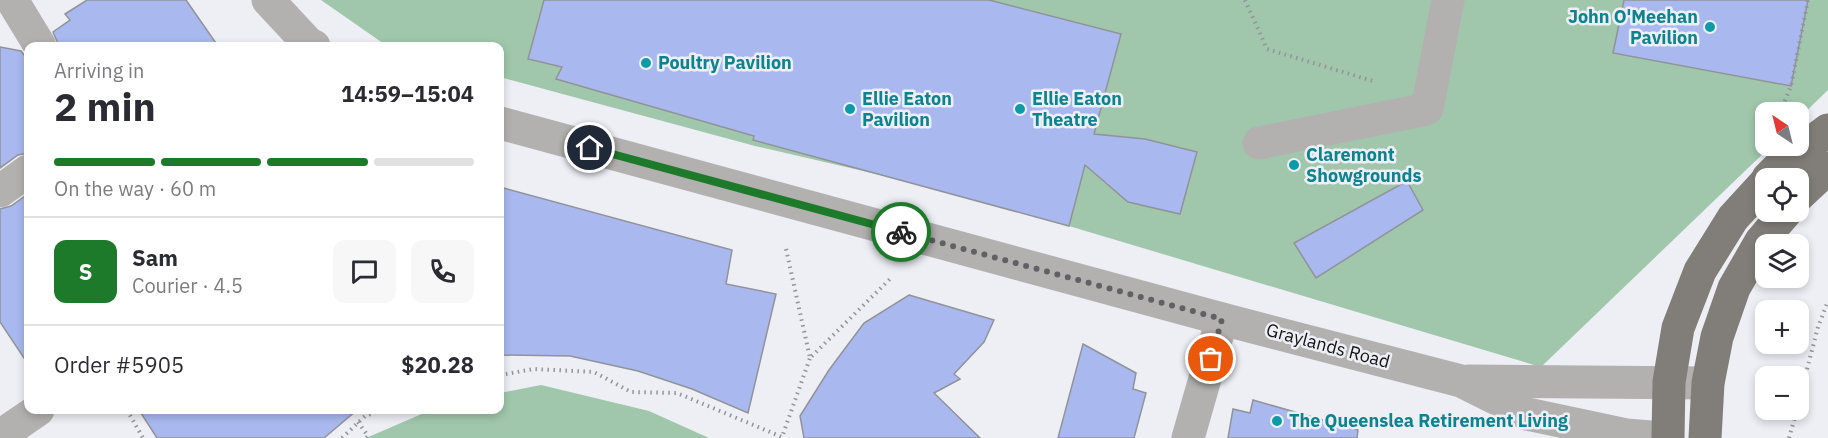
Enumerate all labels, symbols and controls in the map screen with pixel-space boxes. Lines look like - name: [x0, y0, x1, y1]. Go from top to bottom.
- place label: John O'Meehan Pavilion: [1568, 5, 1698, 49]
- marker: John O'Meehan Pavilion: [1703, 20, 1717, 34]
- place label: Poultry Pavilion: [658, 51, 792, 74]
- marker: Poultry Pavilion: [639, 56, 653, 70]
- text: Arriving in: [54, 57, 144, 84]
- text: 14:59–15:04: [341, 79, 474, 108]
- text: 2 min: [54, 81, 156, 132]
- place label: Ellie Eaton Pavilion: [862, 87, 952, 131]
- place label: Ellie Eaton Theatre: [1032, 87, 1122, 131]
- marker: Ellie Eaton Pavilion: [843, 102, 857, 116]
- marker: Ellie Eaton Theatre: [1013, 102, 1027, 116]
- north arrow: [1755, 102, 1809, 156]
- map controls: [1755, 102, 1809, 420]
- pin: [564, 122, 615, 173]
- icon: home: [573, 131, 606, 164]
- place label: Claremont Showgrounds: [1306, 143, 1422, 187]
- marker: Claremont Showgrounds: [1287, 158, 1301, 172]
- button: locate: [1755, 168, 1809, 222]
- text: On the way · 60 m: [54, 175, 216, 202]
- courier: [871, 202, 931, 262]
- icon: bike: [885, 216, 918, 249]
- button: layers: [1755, 234, 1809, 288]
- button: chat: [333, 240, 396, 303]
- button: phone: [411, 240, 474, 303]
- text: Sam: [132, 243, 178, 272]
- text: S: [79, 257, 92, 286]
- text: Courier · 4.5: [132, 272, 243, 299]
- button: +: [1755, 300, 1809, 354]
- street label: Graylands Road: [1264, 318, 1393, 373]
- pin: [1185, 333, 1236, 384]
- icon: bag: [1194, 342, 1227, 375]
- text: Order #5905: [54, 350, 184, 379]
- text: $20.28: [401, 350, 474, 379]
- button: −: [1755, 366, 1809, 420]
- place label: The Queenslea Retirement Living: [1289, 409, 1568, 432]
- marker: The Queenslea Retirement Living: [1270, 414, 1284, 428]

